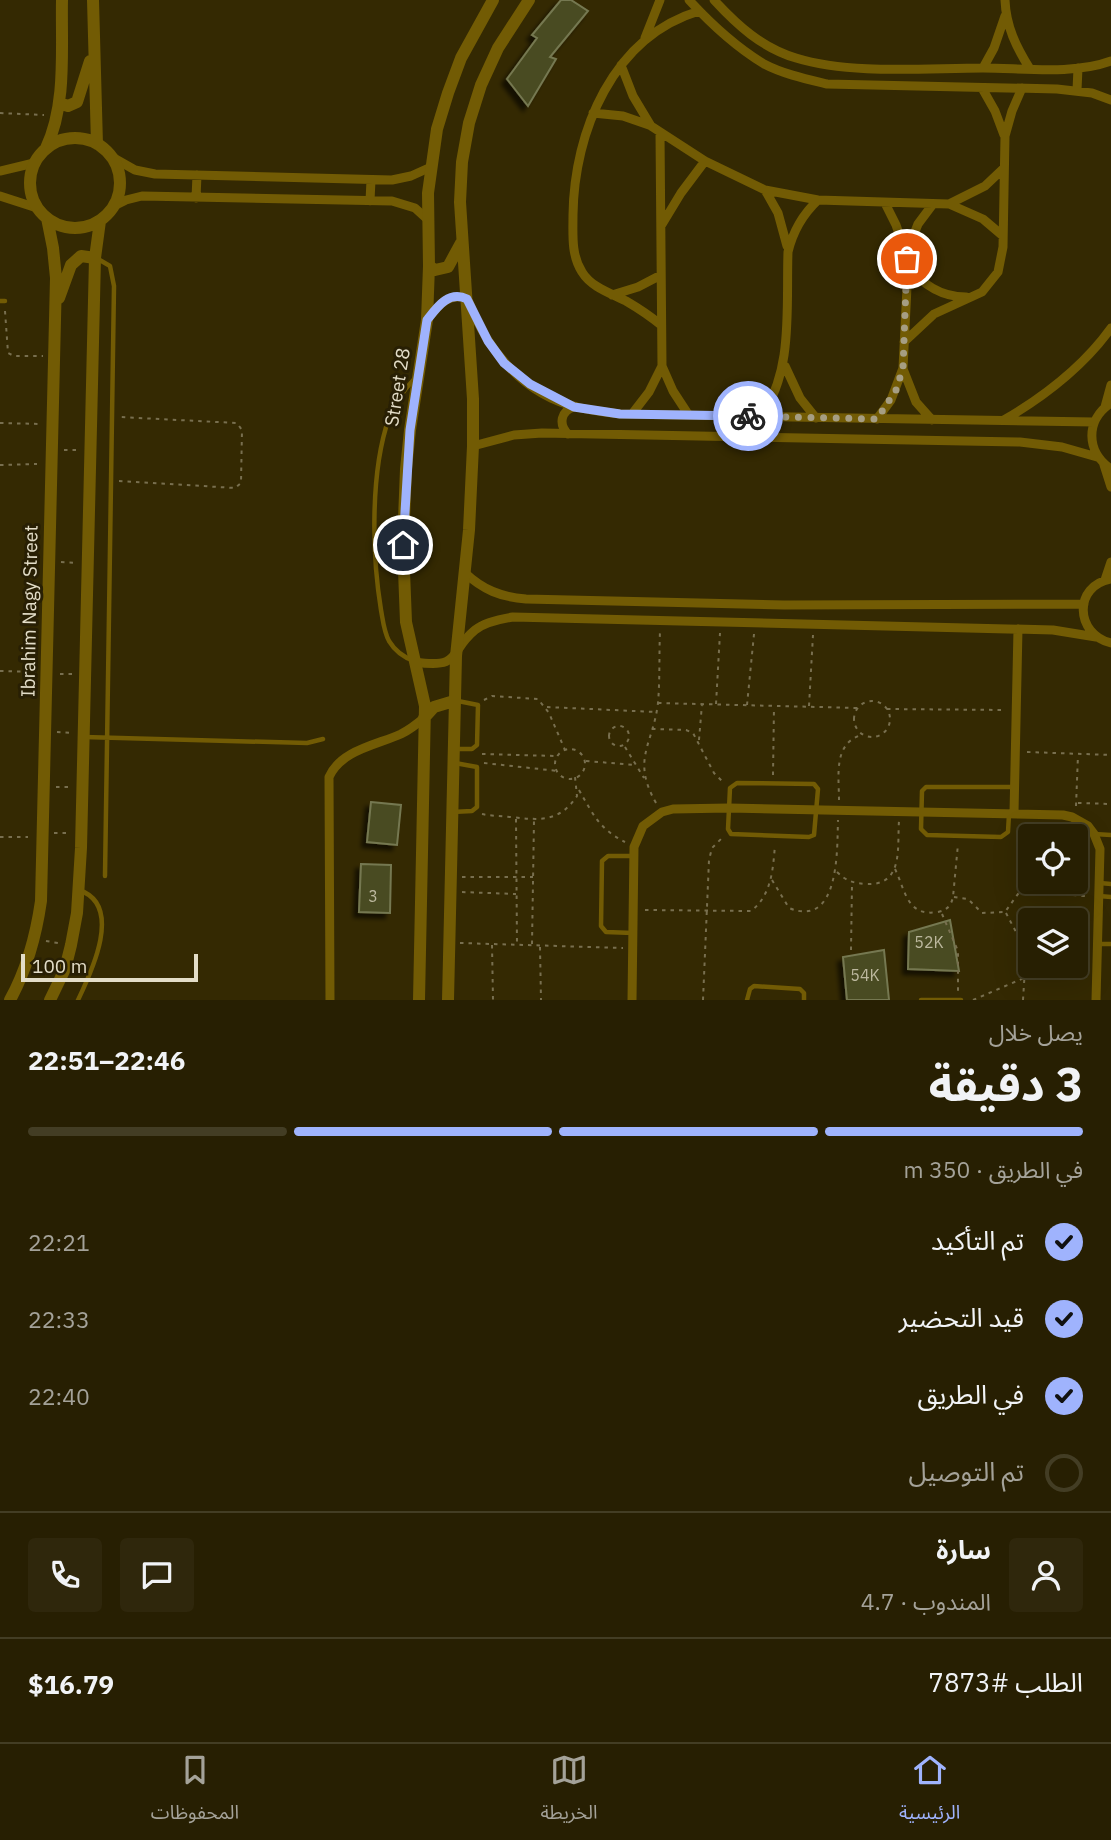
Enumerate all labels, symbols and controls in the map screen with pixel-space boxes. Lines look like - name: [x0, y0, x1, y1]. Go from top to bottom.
- pin: [877, 229, 937, 289]
- icon: bag: [888, 240, 926, 278]
- street label: Street 28: [379, 346, 415, 428]
- courier: [713, 381, 783, 451]
- icon: bike: [729, 397, 767, 435]
- pin: [373, 515, 433, 575]
- street label: Ibrahim Nagy Street: [16, 525, 42, 697]
- icon: home: [384, 526, 422, 564]
- map controls: [1018, 824, 1088, 978]
- button: locate: [1018, 824, 1088, 894]
- house number: 3: [368, 886, 378, 906]
- button: layers: [1018, 908, 1088, 978]
- house number: 52K: [914, 932, 944, 952]
- scale bar: [21, 951, 198, 983]
- text: 100 m: [32, 954, 87, 978]
- house number: 54K: [850, 965, 880, 985]
- text: يصل خلال: [989, 1017, 1083, 1047]
- text: 22:46–22:51: [28, 1043, 185, 1077]
- text: 3 دقيقة: [929, 1054, 1083, 1114]
- text: في الطريق · 350 m: [903, 1154, 1083, 1184]
- text: تم التأكيد: [931, 1223, 1024, 1257]
- icon: check: [1045, 1223, 1083, 1261]
- text: 22:21: [28, 1227, 90, 1257]
- text: قيد التحضير: [899, 1300, 1024, 1334]
- icon: check: [1045, 1300, 1083, 1338]
- text: 22:33: [28, 1304, 90, 1334]
- text: في الطريق: [917, 1377, 1024, 1411]
- icon: check: [1045, 1377, 1083, 1415]
- text: 22:40: [28, 1381, 90, 1411]
- text: تم التوصيل: [908, 1454, 1024, 1488]
- text: سارة: [936, 1532, 991, 1566]
- button: phone: [28, 1538, 102, 1612]
- button: chat: [120, 1538, 194, 1612]
- button: person: [1009, 1538, 1083, 1612]
- text: المندوب · 4.7: [861, 1586, 991, 1616]
- text: الطلب #7873: [928, 1665, 1083, 1699]
- text: $16.79: [28, 1667, 114, 1701]
- tab: المحفوظات: [151, 1751, 239, 1833]
- tab: الخريطة: [541, 1751, 598, 1833]
- tab: الرئيسية: [899, 1751, 960, 1833]

